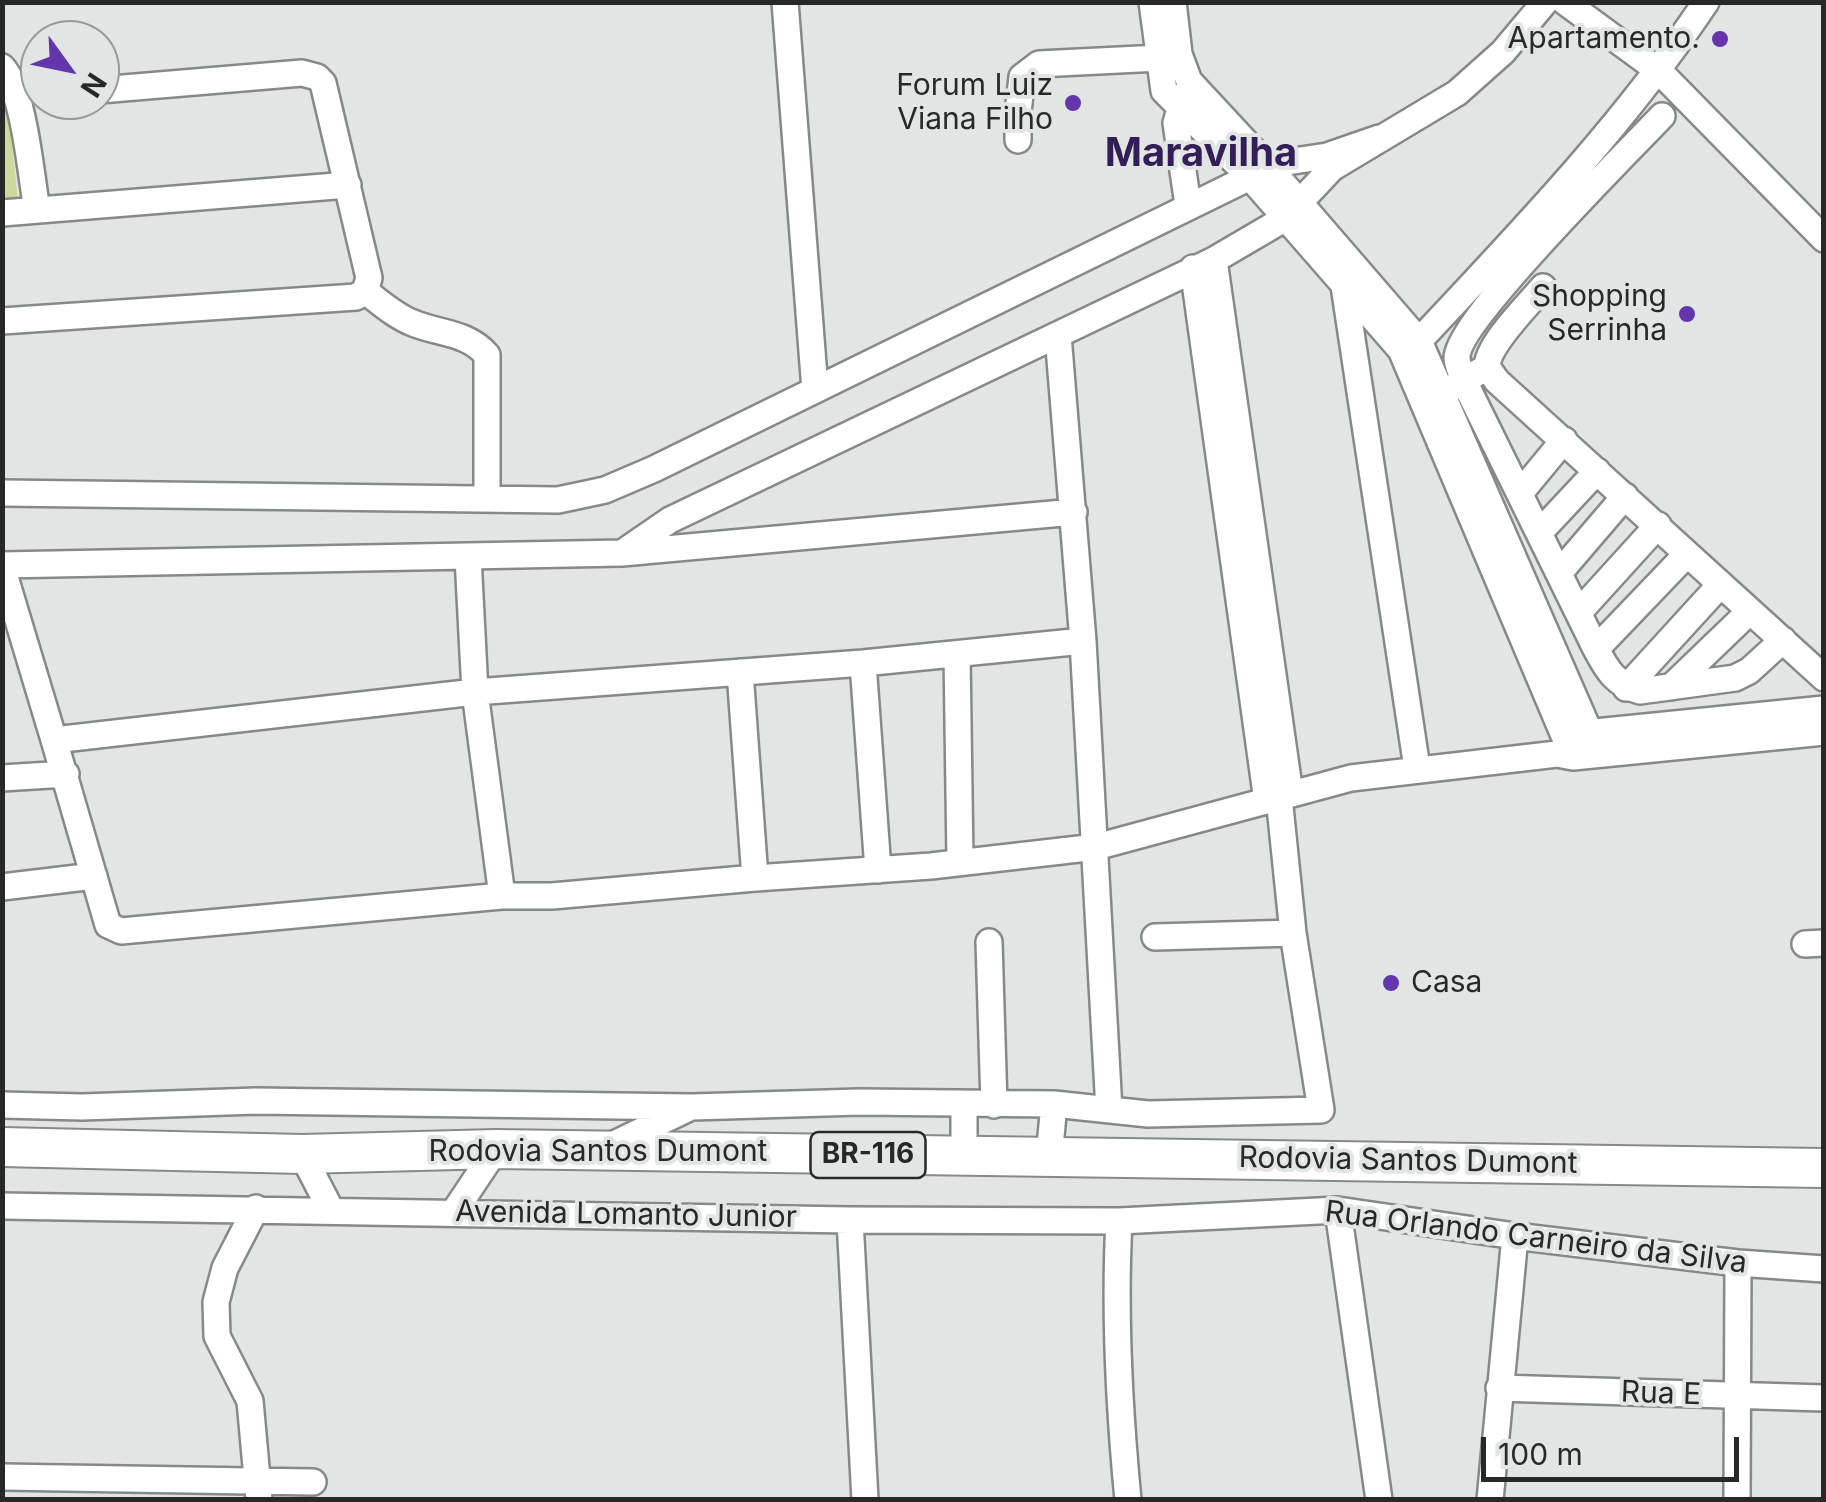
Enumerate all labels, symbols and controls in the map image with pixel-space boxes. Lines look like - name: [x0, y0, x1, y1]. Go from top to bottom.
- north arrow: [20, 20, 120, 120]
- place label: Apartamento.: [1508, 21, 1700, 57]
- marker: Apartamento.: [1709, 28, 1731, 50]
- text: N: [73, 67, 114, 103]
- place label: Forum Luiz Viana Filho: [896, 68, 1053, 138]
- marker: Forum Luiz Viana Filho: [1062, 92, 1084, 114]
- district label: Maravilha: [1105, 130, 1297, 178]
- place label: Shopping Serrinha: [1532, 279, 1667, 350]
- marker: Shopping Serrinha: [1676, 303, 1698, 325]
- place label: Casa: [1411, 965, 1482, 1001]
- marker: Casa: [1380, 972, 1402, 994]
- road number: BR-116: [810, 1132, 926, 1178]
- street label: Rodovia Santos Dumont: [429, 1134, 767, 1170]
- street label: Rodovia Santos Dumont: [1238, 1140, 1578, 1182]
- street label: Avenida Lomanto Junior: [455, 1194, 797, 1236]
- street label: Rua Orlando Carneiro da Silva: [1323, 1194, 1749, 1282]
- street label: Rua E: [1620, 1375, 1702, 1413]
- scale bar: [1486, 1417, 1744, 1479]
- text: 100 m: [1498, 1436, 1583, 1472]

